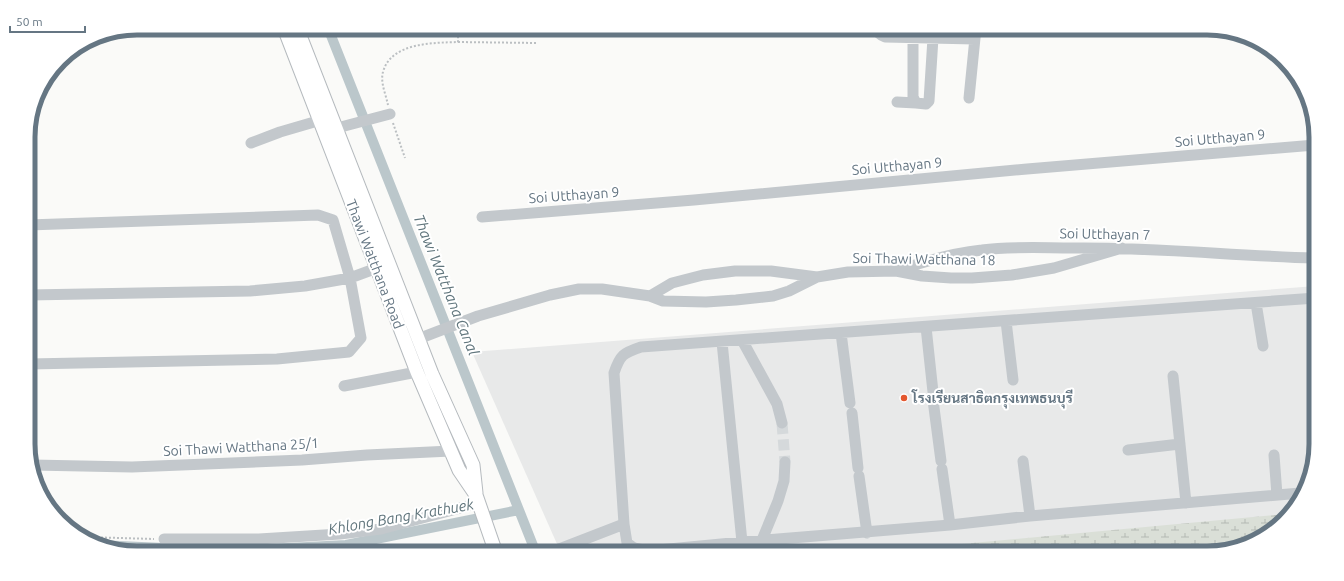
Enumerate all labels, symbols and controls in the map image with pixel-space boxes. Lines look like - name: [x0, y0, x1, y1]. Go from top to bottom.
- scale bar: [10, 8, 85, 34]
- text: 50 m: [16, 15, 43, 28]
- street label: Soi Utthayan 9: [1174, 126, 1266, 150]
- street label: Soi Utthayan 9: [851, 154, 943, 178]
- street label: Soi Utthayan 9: [528, 184, 620, 206]
- street label: Thawi Watthana Road: [343, 197, 407, 331]
- water label: Thawi Watthana Canal: [410, 212, 483, 359]
- street label: Soi Utthayan 7: [1059, 225, 1151, 243]
- street label: Soi Thawi Watthana 18: [852, 250, 996, 268]
- place label: โรงเรียนสาธิตกรุงเทพธนบุรี: [911, 389, 1073, 409]
- marker: โรงเรียนสาธิตกรุงเทพธนบุรี: [899, 393, 909, 403]
- street label: Soi Thawi Watthana 25/1: [163, 435, 319, 459]
- water label: Khlong Bang Krathuek: [327, 495, 475, 538]

